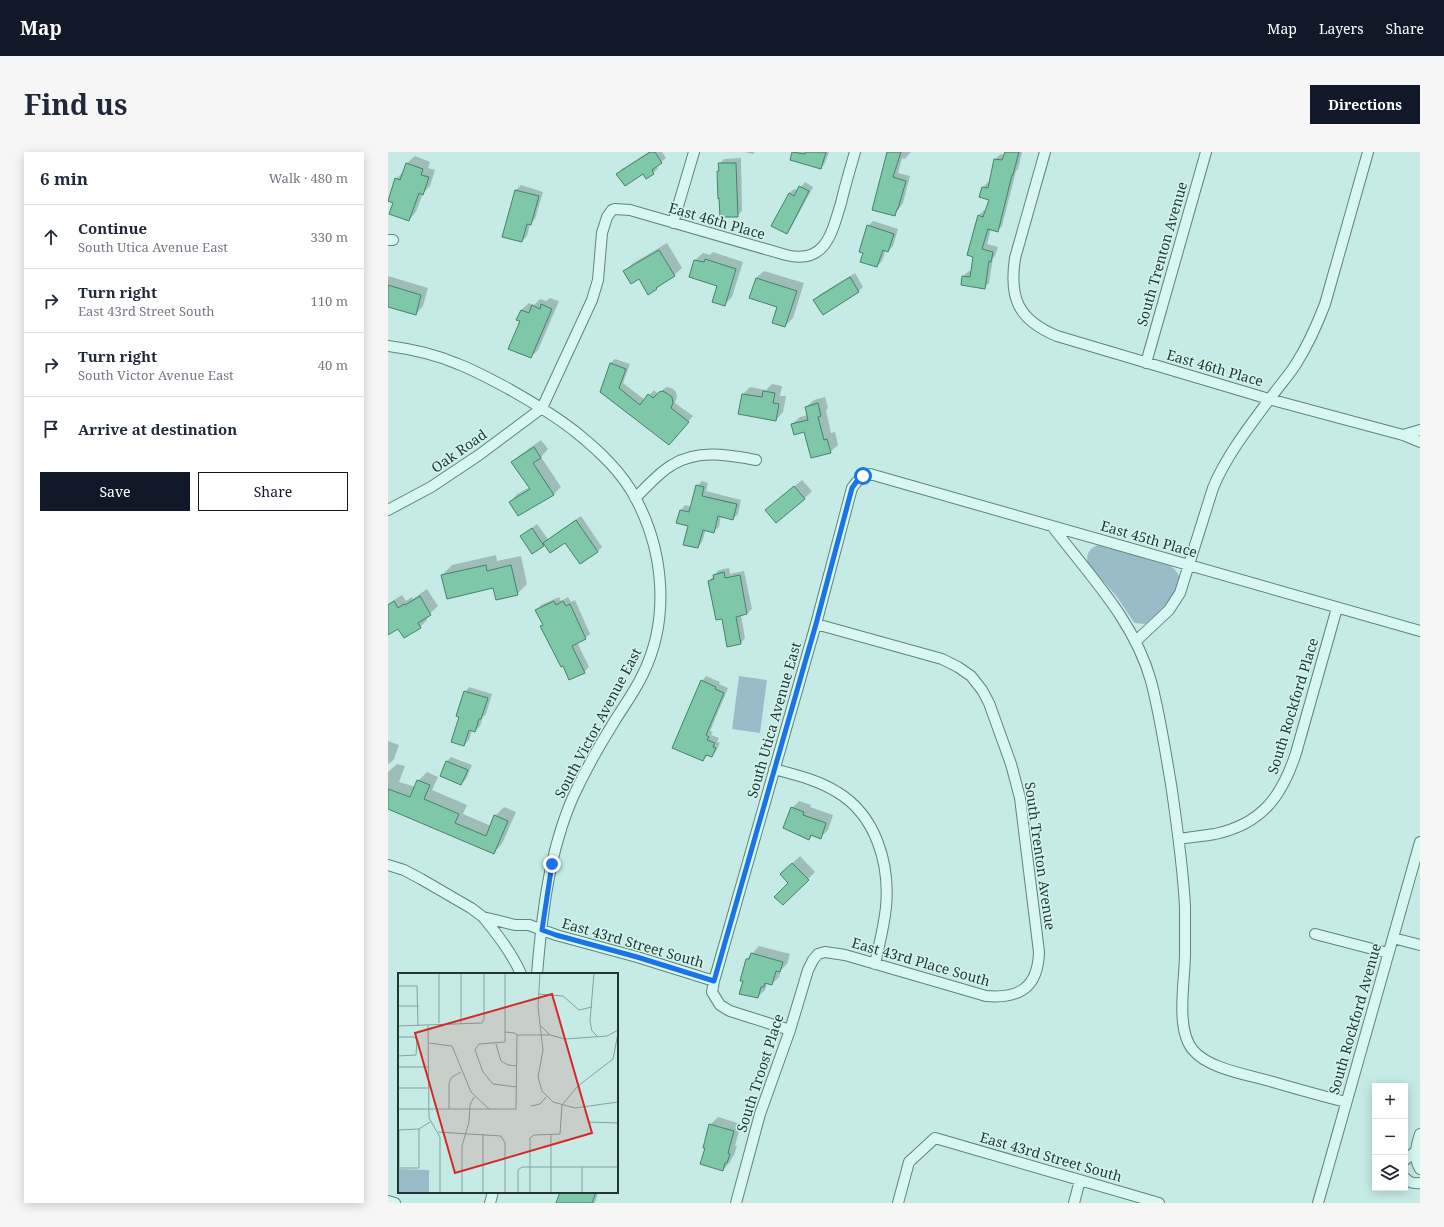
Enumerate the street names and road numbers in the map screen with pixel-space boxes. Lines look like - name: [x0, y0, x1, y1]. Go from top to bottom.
- street label: South Trenton Avenue: [1132, 179, 1191, 328]
- street label: East 46th Place: [667, 198, 768, 243]
- street label: East 46th Place: [1165, 345, 1266, 390]
- street label: Oak Road: [427, 424, 491, 477]
- street label: East 45th Place: [1099, 516, 1200, 561]
- street label: South Rockford Place: [1263, 635, 1322, 776]
- street label: South Utica Avenue East: [742, 640, 805, 800]
- street label: South Victor Avenue East: [550, 644, 645, 801]
- street label: South Trenton Avenue: [1021, 781, 1060, 931]
- street label: East 43rd Street South: [560, 913, 707, 972]
- street label: East 43rd Place South: [850, 933, 993, 990]
- street label: South Rockford Avenue: [1324, 941, 1385, 1097]
- street label: South Troost Place: [731, 1011, 788, 1134]
- street label: East 43rd Street South: [978, 1127, 1125, 1186]

